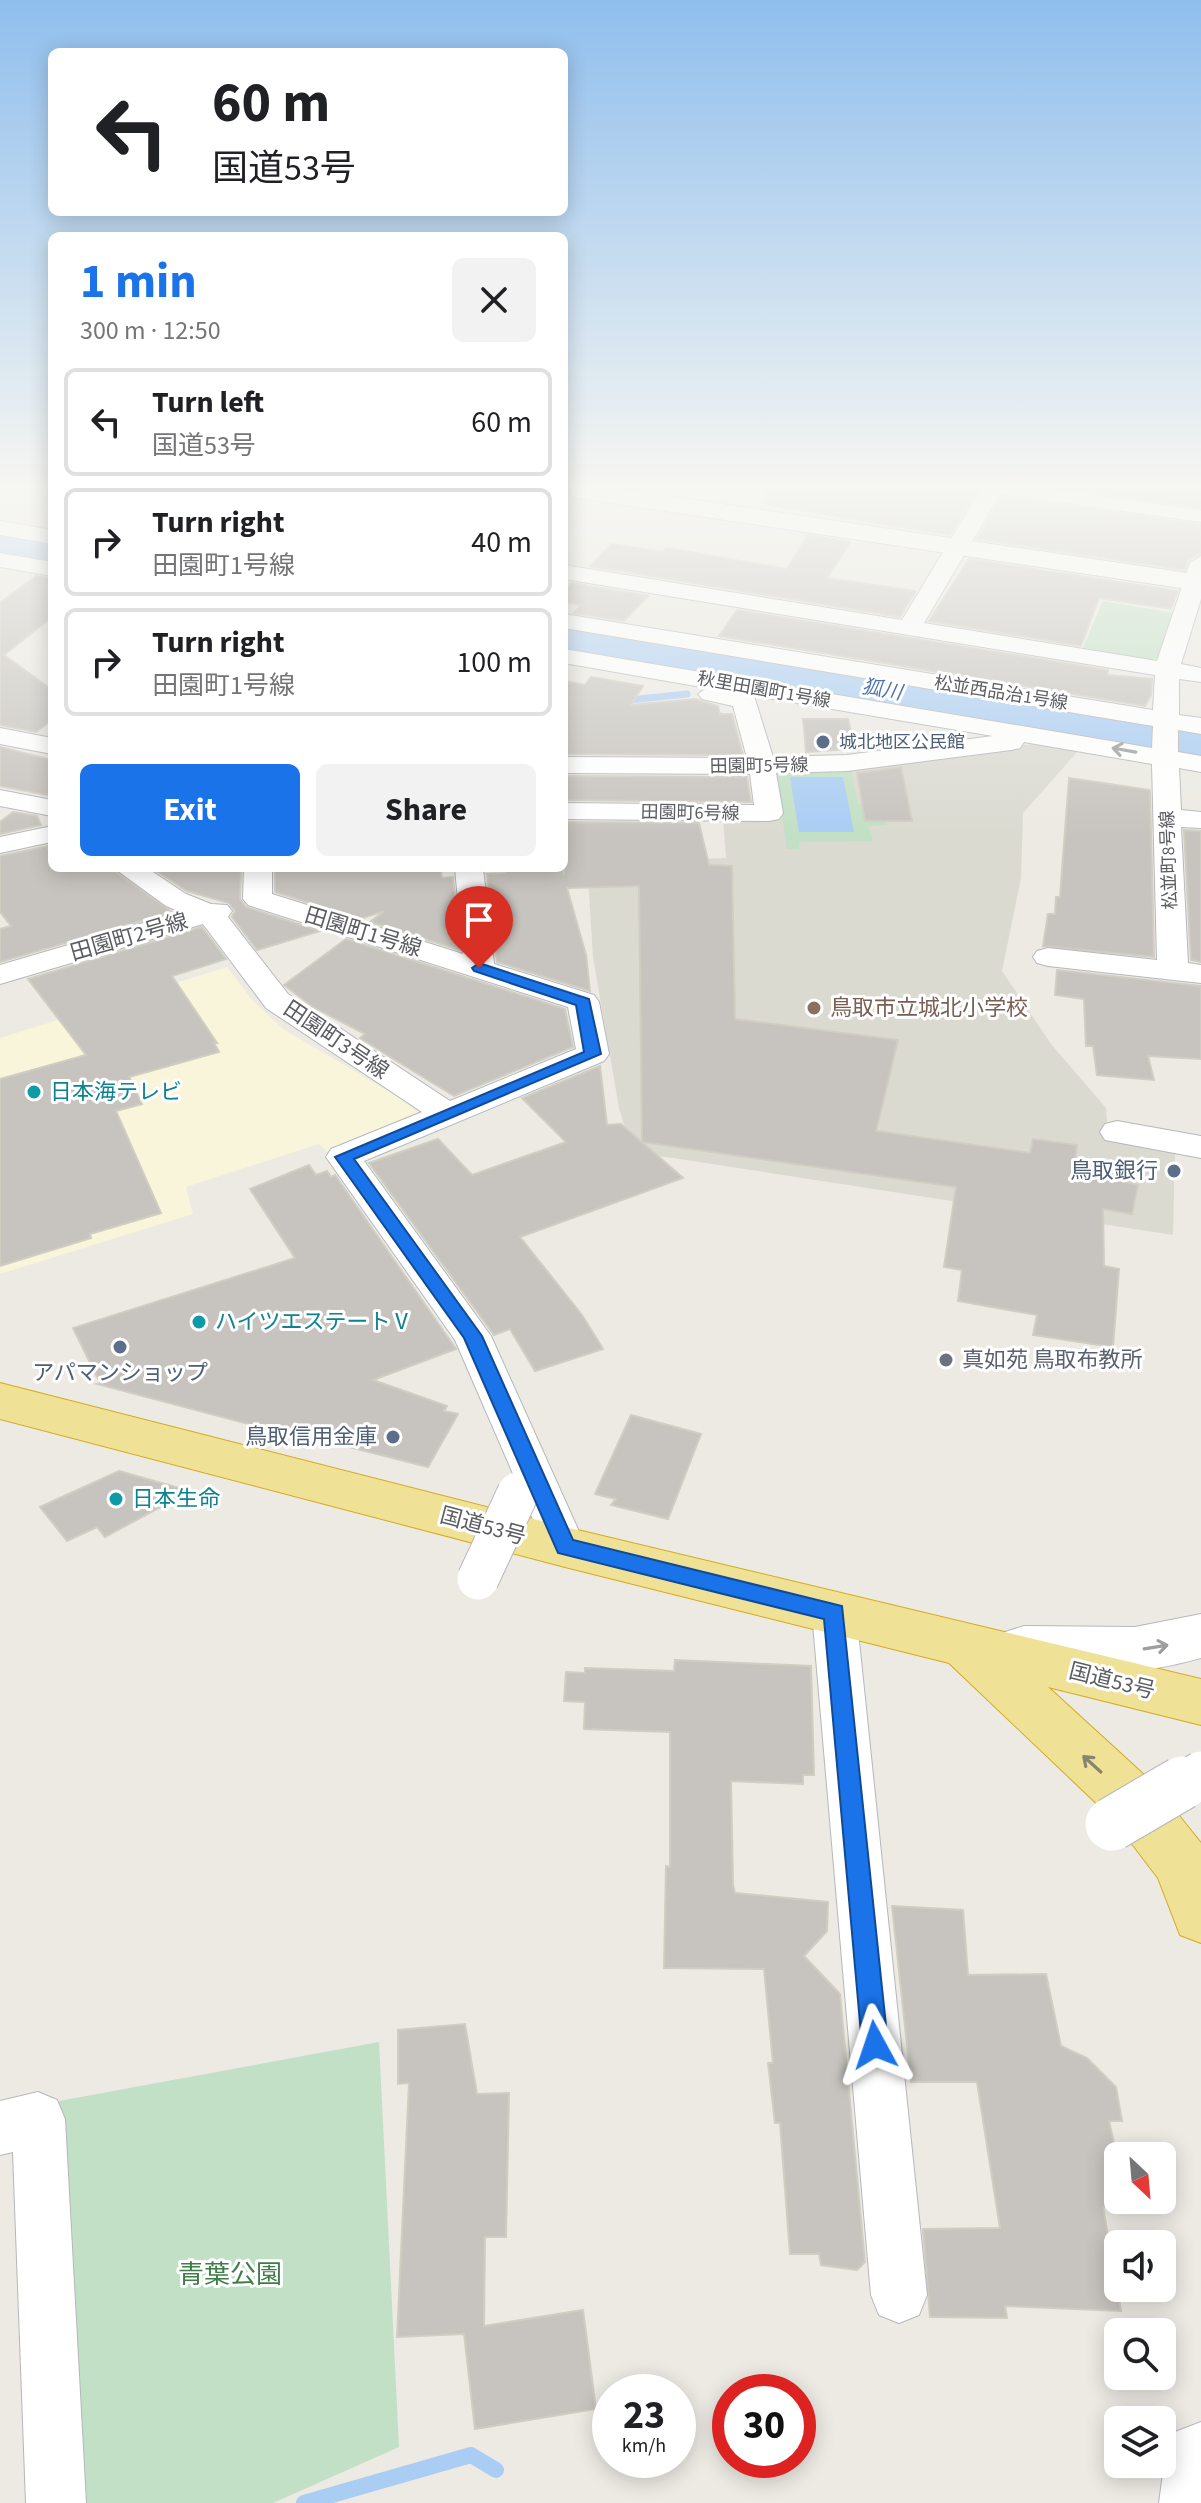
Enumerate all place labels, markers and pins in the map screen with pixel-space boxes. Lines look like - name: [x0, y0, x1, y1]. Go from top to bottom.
- place label: 城北地区公民館: [839, 730, 965, 755]
- marker: 城北地区公民館: [814, 733, 832, 751]
- pin: [445, 886, 513, 968]
- place label: 鳥取市立城北小学校: [830, 992, 1028, 1024]
- marker: 鳥取市立城北小学校: [805, 999, 823, 1017]
- place label: 日本海テレビ: [50, 1076, 182, 1108]
- marker: 日本海テレビ: [25, 1083, 43, 1101]
- place label: 鳥取銀行: [1070, 1155, 1158, 1187]
- marker: 鳥取銀行: [1165, 1162, 1183, 1180]
- place label: ハイツエステートⅤ: [215, 1306, 413, 1338]
- marker: ハイツエステートⅤ: [190, 1313, 208, 1331]
- marker: アパマンショップ: [111, 1338, 129, 1356]
- place label: 真如苑 鳥取布教所: [962, 1344, 1142, 1376]
- marker: 真如苑 鳥取布教所: [937, 1351, 955, 1369]
- place label: アパマンショップ: [32, 1357, 208, 1389]
- place label: 鳥取信用金庫: [245, 1421, 377, 1453]
- marker: 鳥取信用金庫: [384, 1428, 402, 1446]
- place label: 日本生命: [132, 1483, 220, 1515]
- marker: 日本生命: [107, 1490, 125, 1508]

